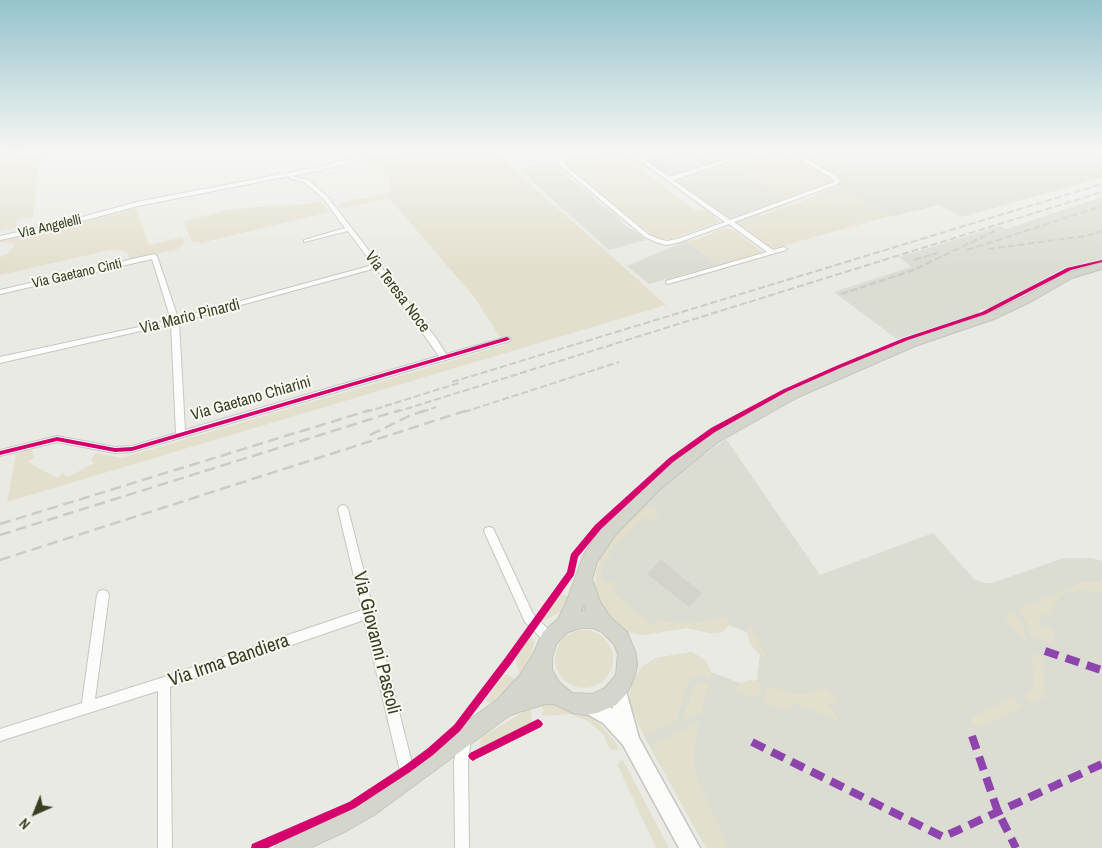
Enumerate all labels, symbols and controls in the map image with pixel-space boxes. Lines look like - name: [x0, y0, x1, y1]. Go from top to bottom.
- street label: Via Angelelli: [17, 212, 83, 242]
- street label: Via Teresa Noce: [360, 248, 434, 336]
- street label: Via Gaetano Cinti: [30, 255, 124, 293]
- street label: Via Mario Pinardi: [138, 295, 242, 339]
- street label: Via Gaetano Chiarini: [189, 373, 313, 425]
- street label: Via Giovanni Pascoli: [347, 569, 405, 717]
- street label: Via Irma Bandiera: [166, 630, 292, 692]
- north arrow: [10, 788, 60, 838]
- text: N: [15, 814, 34, 833]

